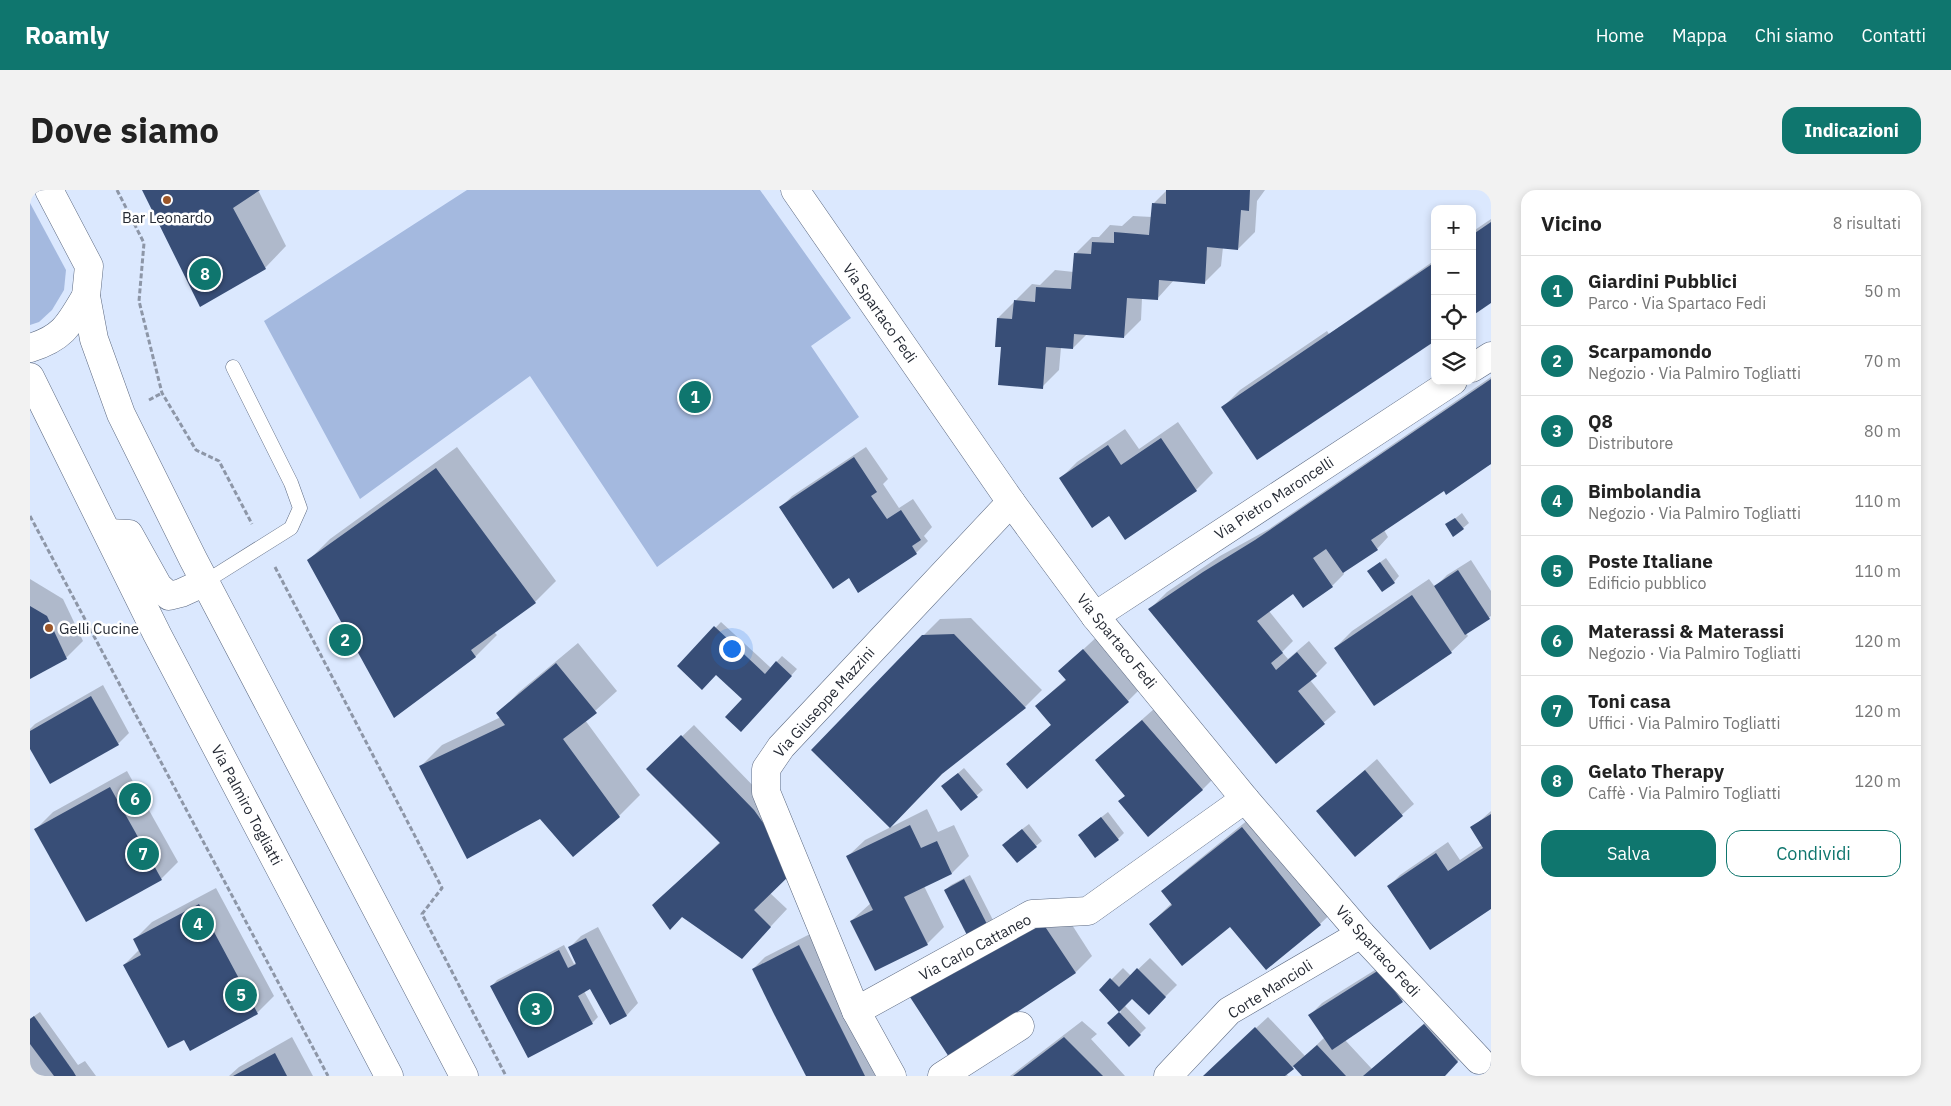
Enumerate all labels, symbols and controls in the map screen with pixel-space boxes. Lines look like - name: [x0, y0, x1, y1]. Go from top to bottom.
- text: Roamly: [25, 19, 109, 51]
- text: Home: [1596, 24, 1644, 47]
- text: Mappa: [1672, 24, 1727, 47]
- text: Chi siamo: [1755, 24, 1834, 47]
- text: Contatti: [1862, 24, 1926, 47]
- text: Dove siamo: [30, 107, 219, 153]
- button: Indicazioni: [1782, 107, 1921, 154]
- marker: Bar Leonardo: [161, 194, 173, 206]
- map controls: [1431, 205, 1476, 385]
- button: +: [1431, 205, 1476, 250]
- place label: Bar Leonardo: [122, 208, 212, 227]
- text: Vicino: [1541, 209, 1602, 237]
- text: 8 risultati: [1833, 213, 1901, 233]
- button: −: [1431, 250, 1476, 295]
- pin: 8: [189, 255, 221, 293]
- street label: Via Spartaco Fedi: [839, 260, 921, 366]
- text: Giardini Pubblici: [1588, 269, 1737, 293]
- text: 1: [1552, 281, 1562, 301]
- text: 50 m: [1864, 281, 1901, 301]
- text: Parco · Via Spartaco Fedi: [1588, 293, 1766, 313]
- button: locate: [1431, 295, 1476, 340]
- text: Scarpamondo: [1588, 339, 1712, 363]
- button: layers: [1431, 340, 1476, 385]
- text: 2: [1552, 351, 1562, 371]
- text: 70 m: [1864, 351, 1901, 371]
- text: Negozio · Via Palmiro Togliatti: [1588, 363, 1801, 383]
- pin: 1: [679, 378, 711, 416]
- text: Q8: [1588, 409, 1613, 433]
- text: 3: [1552, 421, 1562, 441]
- text: 80 m: [1864, 421, 1901, 441]
- text: Distributore: [1588, 433, 1673, 453]
- street label: Via Pietro Maroncelli: [1211, 452, 1337, 544]
- text: Bimbolandia: [1588, 479, 1701, 503]
- text: 4: [1552, 491, 1562, 511]
- text: 110 m: [1854, 491, 1901, 511]
- text: Negozio · Via Palmiro Togliatti: [1588, 503, 1801, 523]
- text: Poste Italiane: [1588, 549, 1713, 573]
- text: 5: [1552, 561, 1562, 581]
- text: 110 m: [1854, 561, 1901, 581]
- text: Edificio pubblico: [1588, 573, 1707, 593]
- street label: Via Spartaco Fedi: [1073, 590, 1161, 692]
- place label: Gelli Cucine: [59, 619, 139, 638]
- text: Materassi & Materassi: [1588, 619, 1784, 643]
- pin: 2: [329, 621, 361, 659]
- marker: Gelli Cucine: [43, 622, 55, 634]
- text: 6: [1552, 631, 1562, 651]
- text: 120 m: [1854, 631, 1901, 651]
- your location: [719, 636, 745, 662]
- street label: Via Giuseppe Mazzini: [769, 643, 879, 761]
- text: Negozio · Via Palmiro Togliatti: [1588, 643, 1801, 663]
- text: Toni casa: [1588, 689, 1671, 713]
- text: 7: [1552, 701, 1562, 721]
- text: 120 m: [1854, 701, 1901, 721]
- text: Uffici · Via Palmiro Togliatti: [1588, 713, 1780, 733]
- street label: Via Palmiro Togliatti: [207, 742, 287, 868]
- text: Gelato Therapy: [1588, 759, 1724, 783]
- text: 8: [1552, 771, 1562, 791]
- text: 120 m: [1854, 771, 1901, 791]
- pin: 6: [119, 780, 151, 818]
- text: Caffè · Via Palmiro Togliatti: [1588, 783, 1781, 803]
- button: Salva: [1541, 830, 1716, 877]
- button: Condividi: [1726, 830, 1901, 877]
- pin: 7: [127, 835, 159, 873]
- street label: Via Spartaco Fedi: [1332, 901, 1424, 1001]
- pin: 4: [182, 905, 214, 943]
- street label: Via Carlo Cattaneo: [916, 909, 1034, 985]
- street label: Corte Mancioli: [1224, 955, 1316, 1023]
- pin: 5: [225, 976, 257, 1014]
- pin: 3: [520, 990, 552, 1028]

